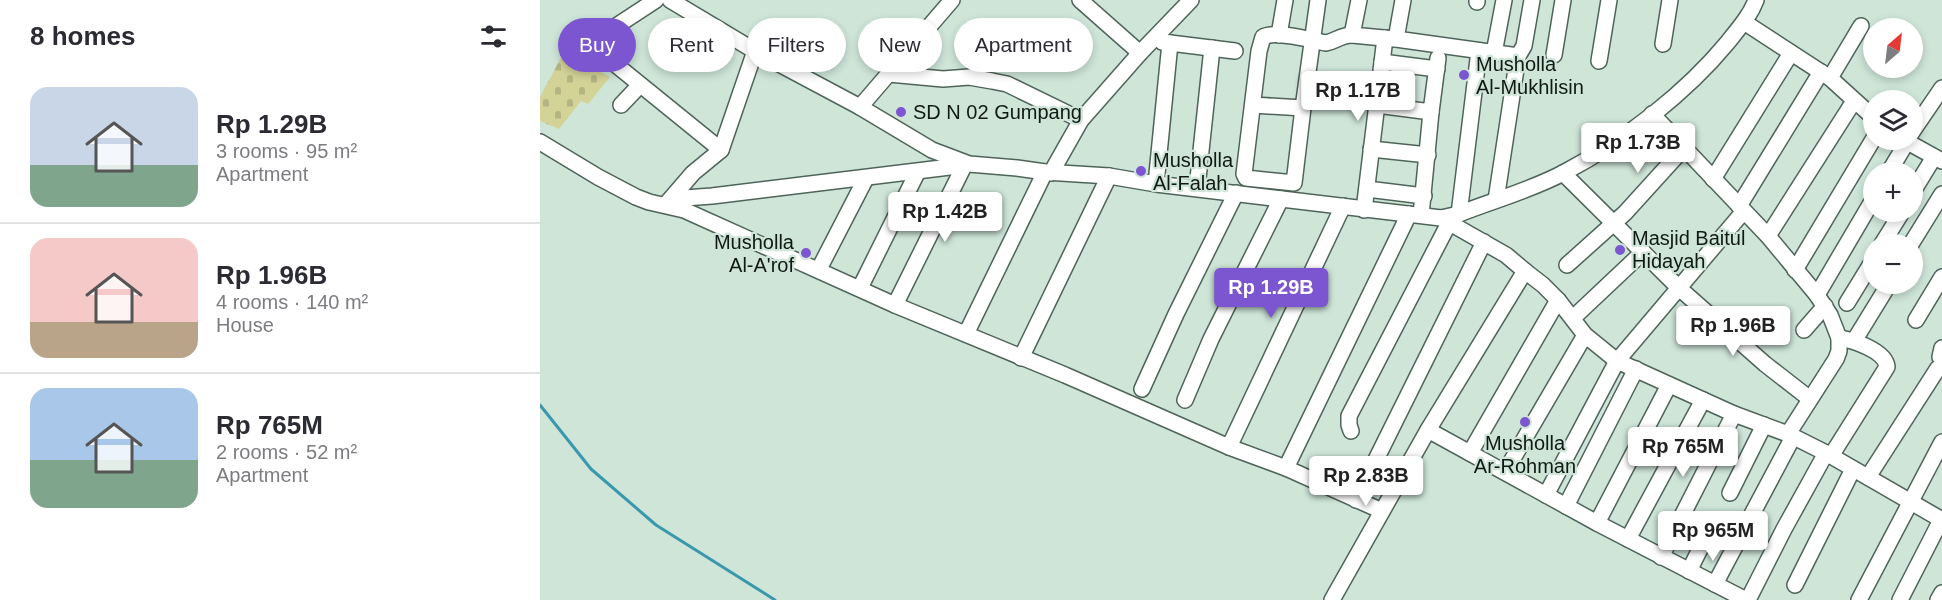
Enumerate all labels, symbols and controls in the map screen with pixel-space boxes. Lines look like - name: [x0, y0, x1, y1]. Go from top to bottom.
- chip: Buy: [558, 18, 636, 72]
- chip: Rent: [648, 18, 735, 72]
- chip: Filters: [747, 18, 846, 72]
- chip: New: [858, 18, 942, 72]
- chip: Apartment: [954, 18, 1093, 72]
- north arrow: [1863, 18, 1923, 78]
- map controls: [1863, 18, 1923, 294]
- icon: filters: [477, 20, 510, 53]
- text: 8 homes: [30, 21, 136, 51]
- place label: Musholla Al-Mukhlisin: [1476, 53, 1584, 98]
- marker: Musholla Al-Mukhlisin: [1457, 68, 1471, 82]
- pin: Rp 1.17B: [1296, 71, 1420, 122]
- text: Rp 1.17B: [1315, 79, 1401, 101]
- button: layers: [1863, 90, 1923, 150]
- place label: SD N 02 Gumpang: [913, 101, 1082, 123]
- marker: SD N 02 Gumpang: [894, 105, 908, 119]
- text: Rp 1.29B: [216, 109, 327, 139]
- icon: home: [78, 111, 150, 183]
- pin: Rp 1.73B: [1576, 123, 1700, 174]
- text: Rp 1.73B: [1595, 131, 1681, 153]
- text: 3 rooms · 95 m²: [216, 140, 357, 162]
- place label: Musholla Al-Falah: [1153, 149, 1234, 194]
- button: +: [1863, 162, 1923, 222]
- text: Apartment: [216, 163, 308, 185]
- marker: Musholla Al-Falah: [1134, 164, 1148, 178]
- pin: Rp 1.42B: [883, 192, 1007, 243]
- text: Rp 1.42B: [902, 200, 988, 222]
- place label: Masjid Baitul Hidayah: [1632, 227, 1745, 272]
- place label: Musholla Al-A'rof: [714, 231, 795, 276]
- button: −: [1863, 234, 1923, 294]
- marker: Masjid Baitul Hidayah: [1613, 243, 1627, 257]
- marker: Musholla Al-A'rof: [799, 246, 813, 260]
- text: Rp 1.96B: [216, 260, 327, 290]
- icon: home: [78, 262, 150, 334]
- pin: Rp 1.29B: [1209, 268, 1333, 319]
- text: Rp 1.29B: [1228, 276, 1314, 298]
- text: 4 rooms · 140 m²: [216, 291, 368, 313]
- pin: Rp 1.96B: [1671, 306, 1795, 357]
- text: House: [216, 314, 274, 336]
- text: Rp 1.96B: [1690, 314, 1776, 336]
- text: Rp 765M: [216, 410, 323, 440]
- icon: home: [78, 412, 150, 484]
- marker: Musholla Ar-Rohman: [1518, 415, 1532, 429]
- pin: Rp 765M: [1628, 427, 1738, 478]
- place label: Musholla Ar-Rohman: [1474, 432, 1576, 477]
- text: Rp 765M: [1642, 435, 1724, 457]
- text: 2 rooms · 52 m²: [216, 441, 357, 463]
- pin: Rp 2.83B: [1304, 456, 1428, 507]
- text: Apartment: [216, 464, 308, 486]
- text: Rp 2.83B: [1323, 464, 1409, 486]
- pin: Rp 965M: [1658, 511, 1768, 562]
- text: Rp 965M: [1672, 519, 1754, 541]

